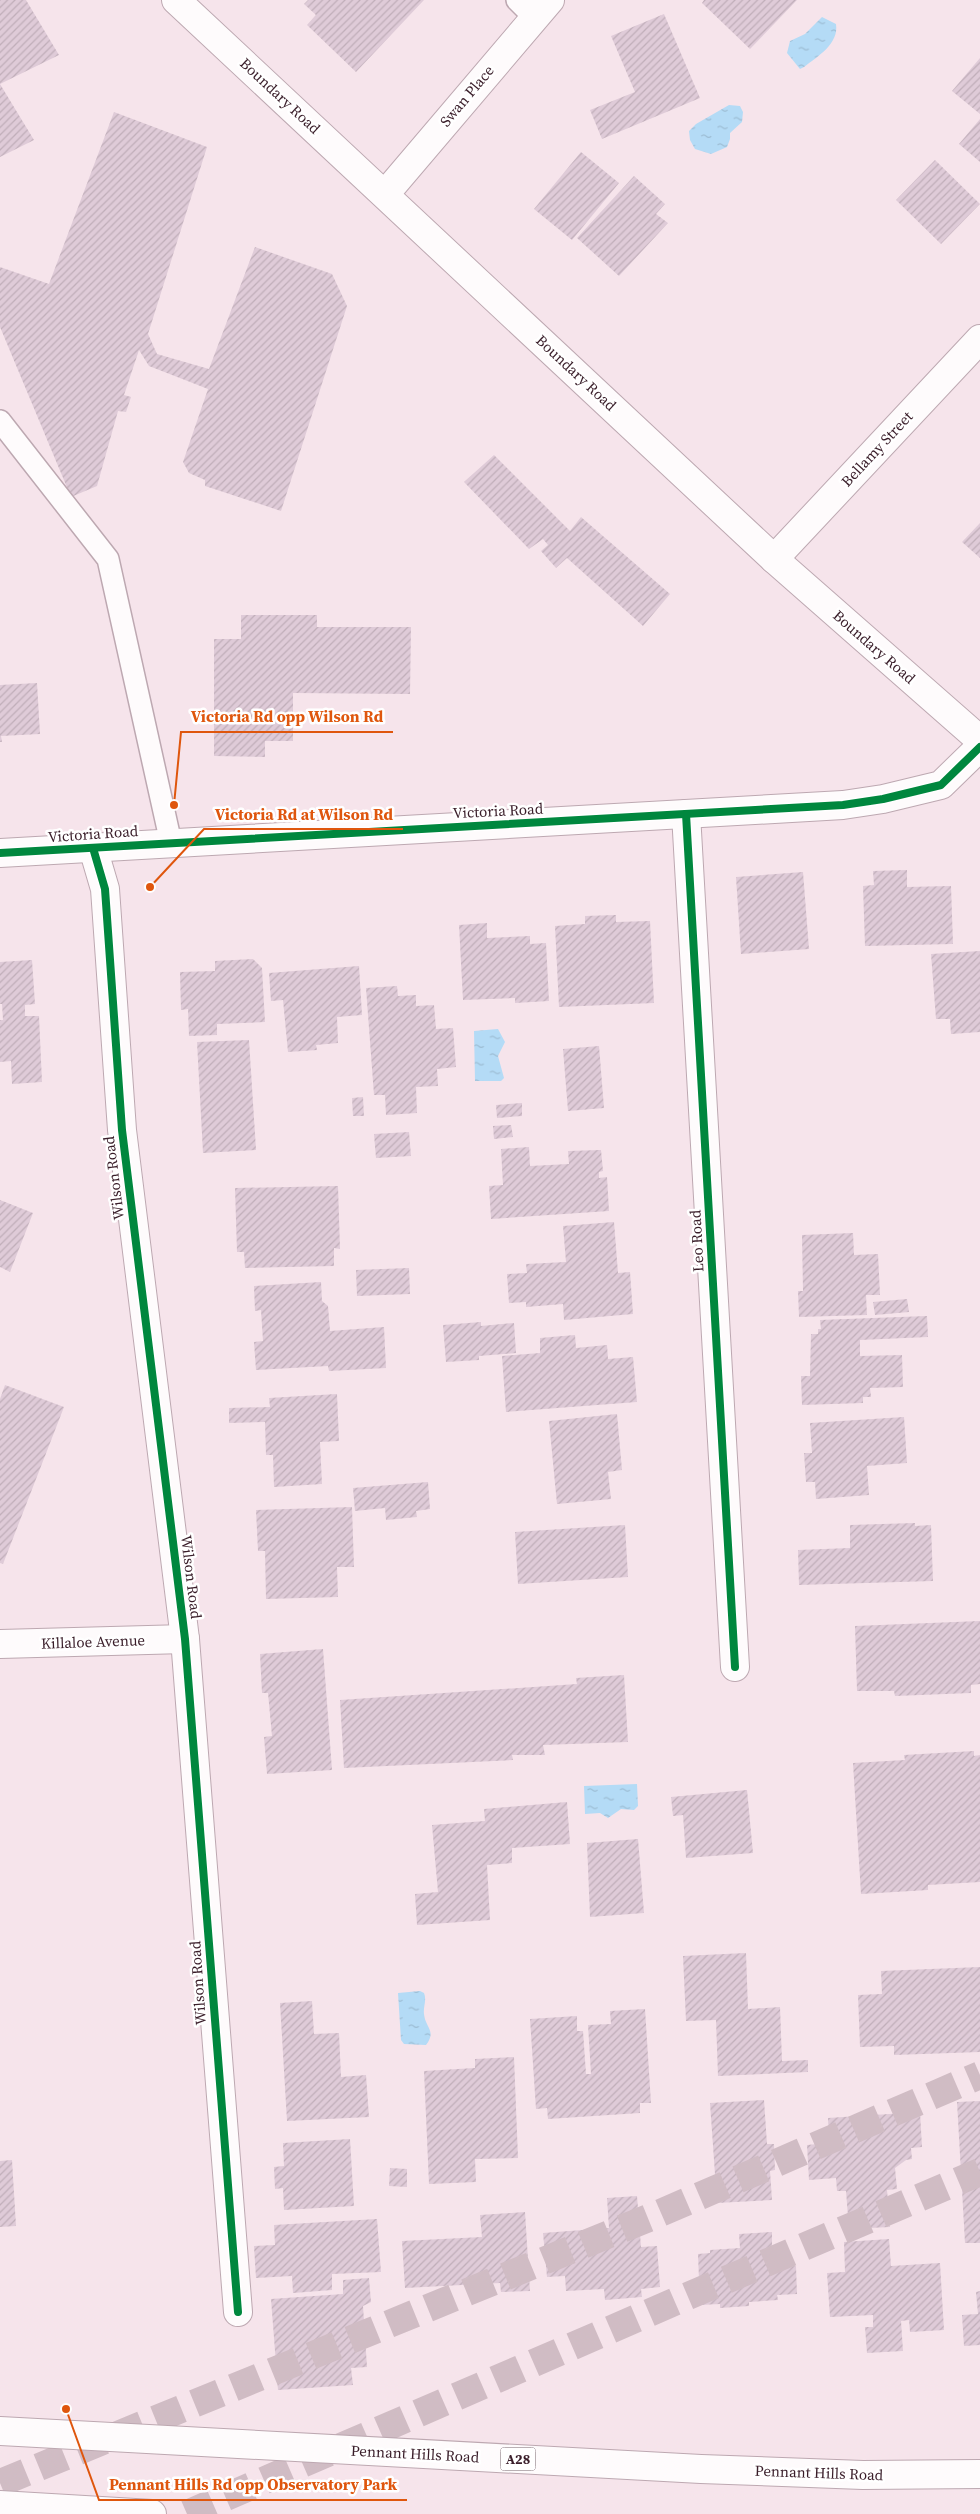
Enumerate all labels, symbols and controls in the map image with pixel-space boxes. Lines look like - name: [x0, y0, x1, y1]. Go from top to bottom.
- street label: Boundary Road: [236, 53, 326, 139]
- street label: Swan Place: [435, 60, 499, 131]
- street label: Boundary Road: [532, 330, 622, 416]
- street label: Bellamy Street: [836, 406, 917, 491]
- street label: Boundary Road: [829, 605, 920, 689]
- callout: Victoria Rd opp Wilson Rd: [181, 701, 393, 732]
- text: Victoria Rd opp Wilson Rd: [191, 705, 384, 727]
- callout: Victoria Rd at Wilson Rd: [204, 798, 403, 829]
- street label: Victoria Road: [452, 798, 544, 823]
- text: Victoria Rd at Wilson Rd: [215, 803, 394, 825]
- street label: Victoria Road: [47, 820, 139, 847]
- street label: Wilson Road: [98, 1134, 129, 1221]
- street label: Leo Road: [684, 1209, 709, 1273]
- street label: Wilson Road: [176, 1534, 207, 1621]
- street label: Killaloe Avenue: [41, 1629, 146, 1654]
- street label: Wilson Road: [184, 1940, 211, 2026]
- street label: Pennant Hills Road: [350, 2440, 480, 2467]
- road number: A28: [500, 2448, 536, 2470]
- street label: Pennant Hills Road: [754, 2460, 884, 2485]
- callout: Pennant Hills Rd opp Observatory Park: [99, 2469, 407, 2500]
- text: Pennant Hills Rd opp Observatory Park: [109, 2473, 398, 2495]

